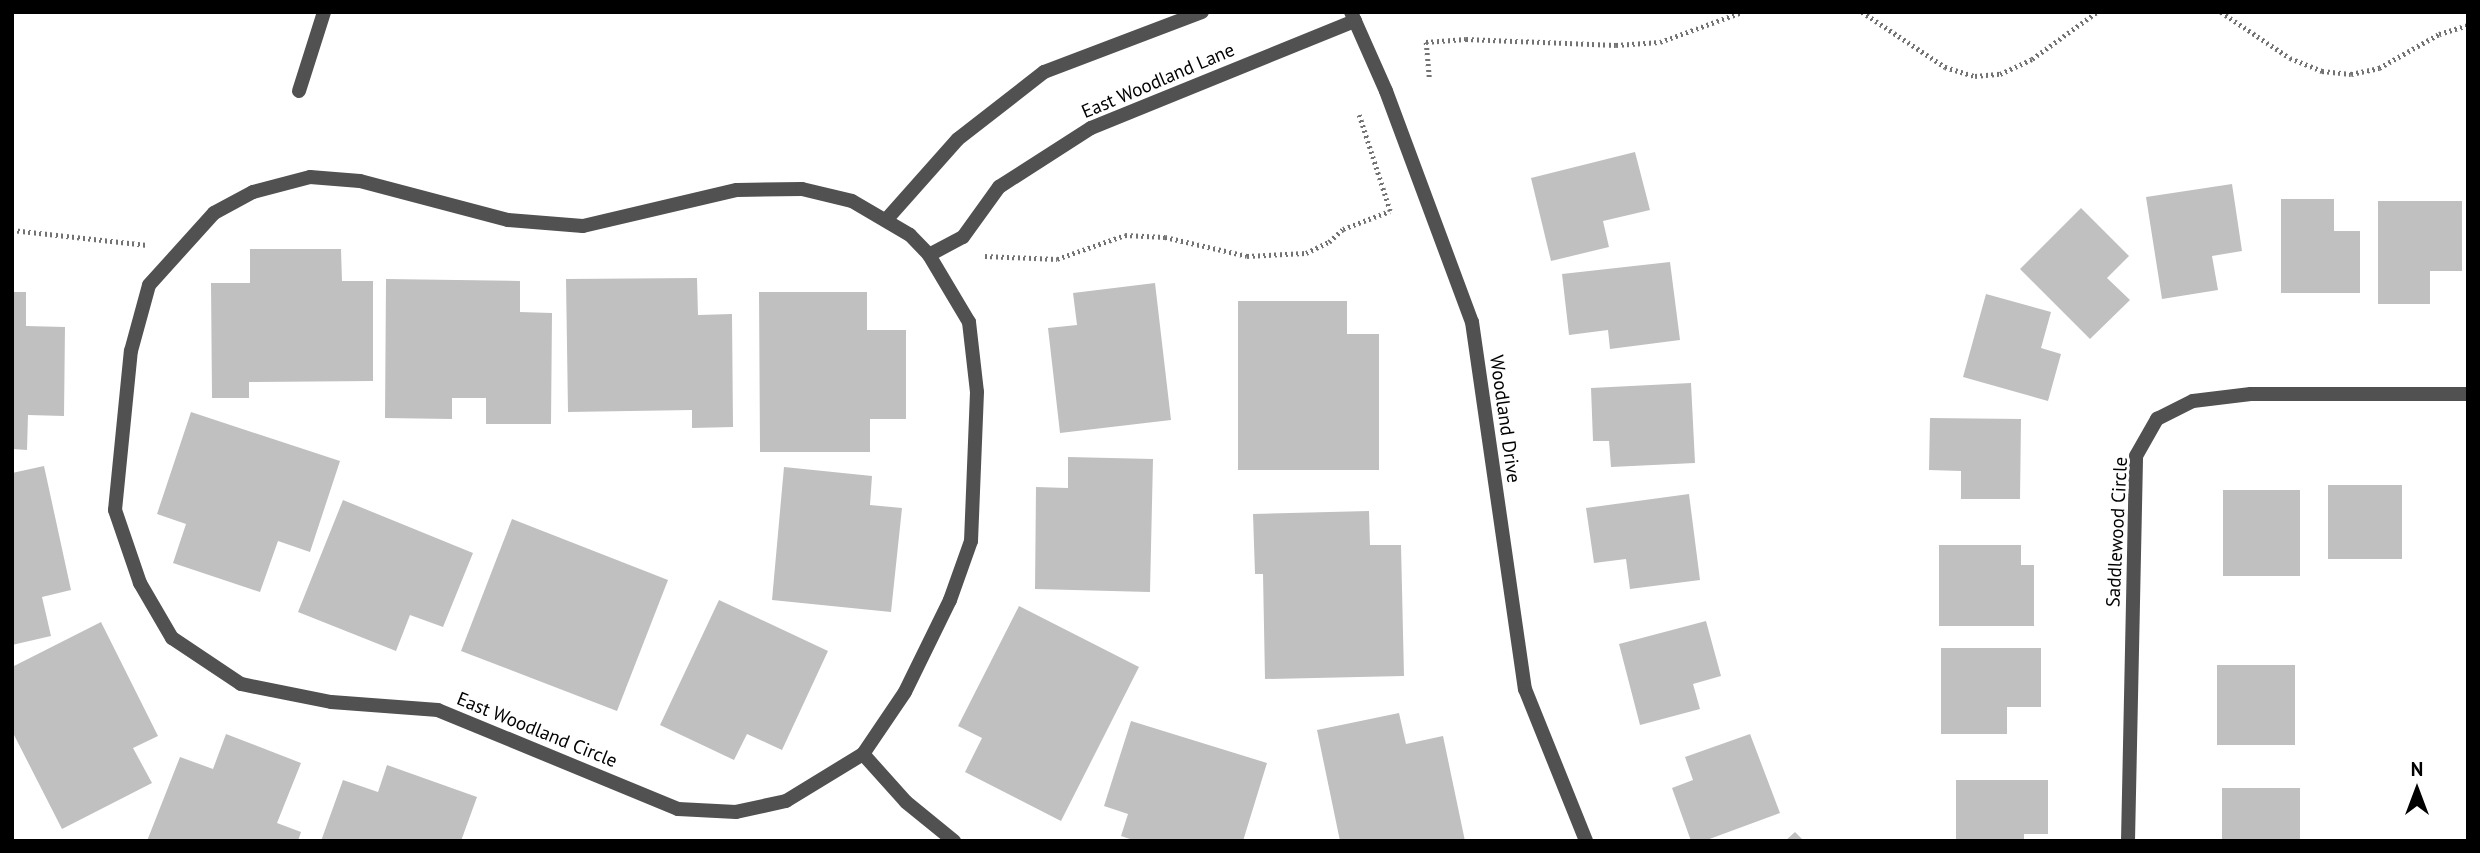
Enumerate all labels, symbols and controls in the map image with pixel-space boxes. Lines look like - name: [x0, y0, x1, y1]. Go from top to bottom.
- street label: East Woodland Lane: [1078, 38, 1238, 124]
- street label: Woodland Drive: [1485, 354, 1525, 484]
- street label: Saddlewood Circle: [2102, 456, 2132, 608]
- street label: East Woodland Circle: [453, 687, 621, 773]
- north arrow: [2382, 755, 2452, 825]
- text: N: [2411, 757, 2423, 781]

